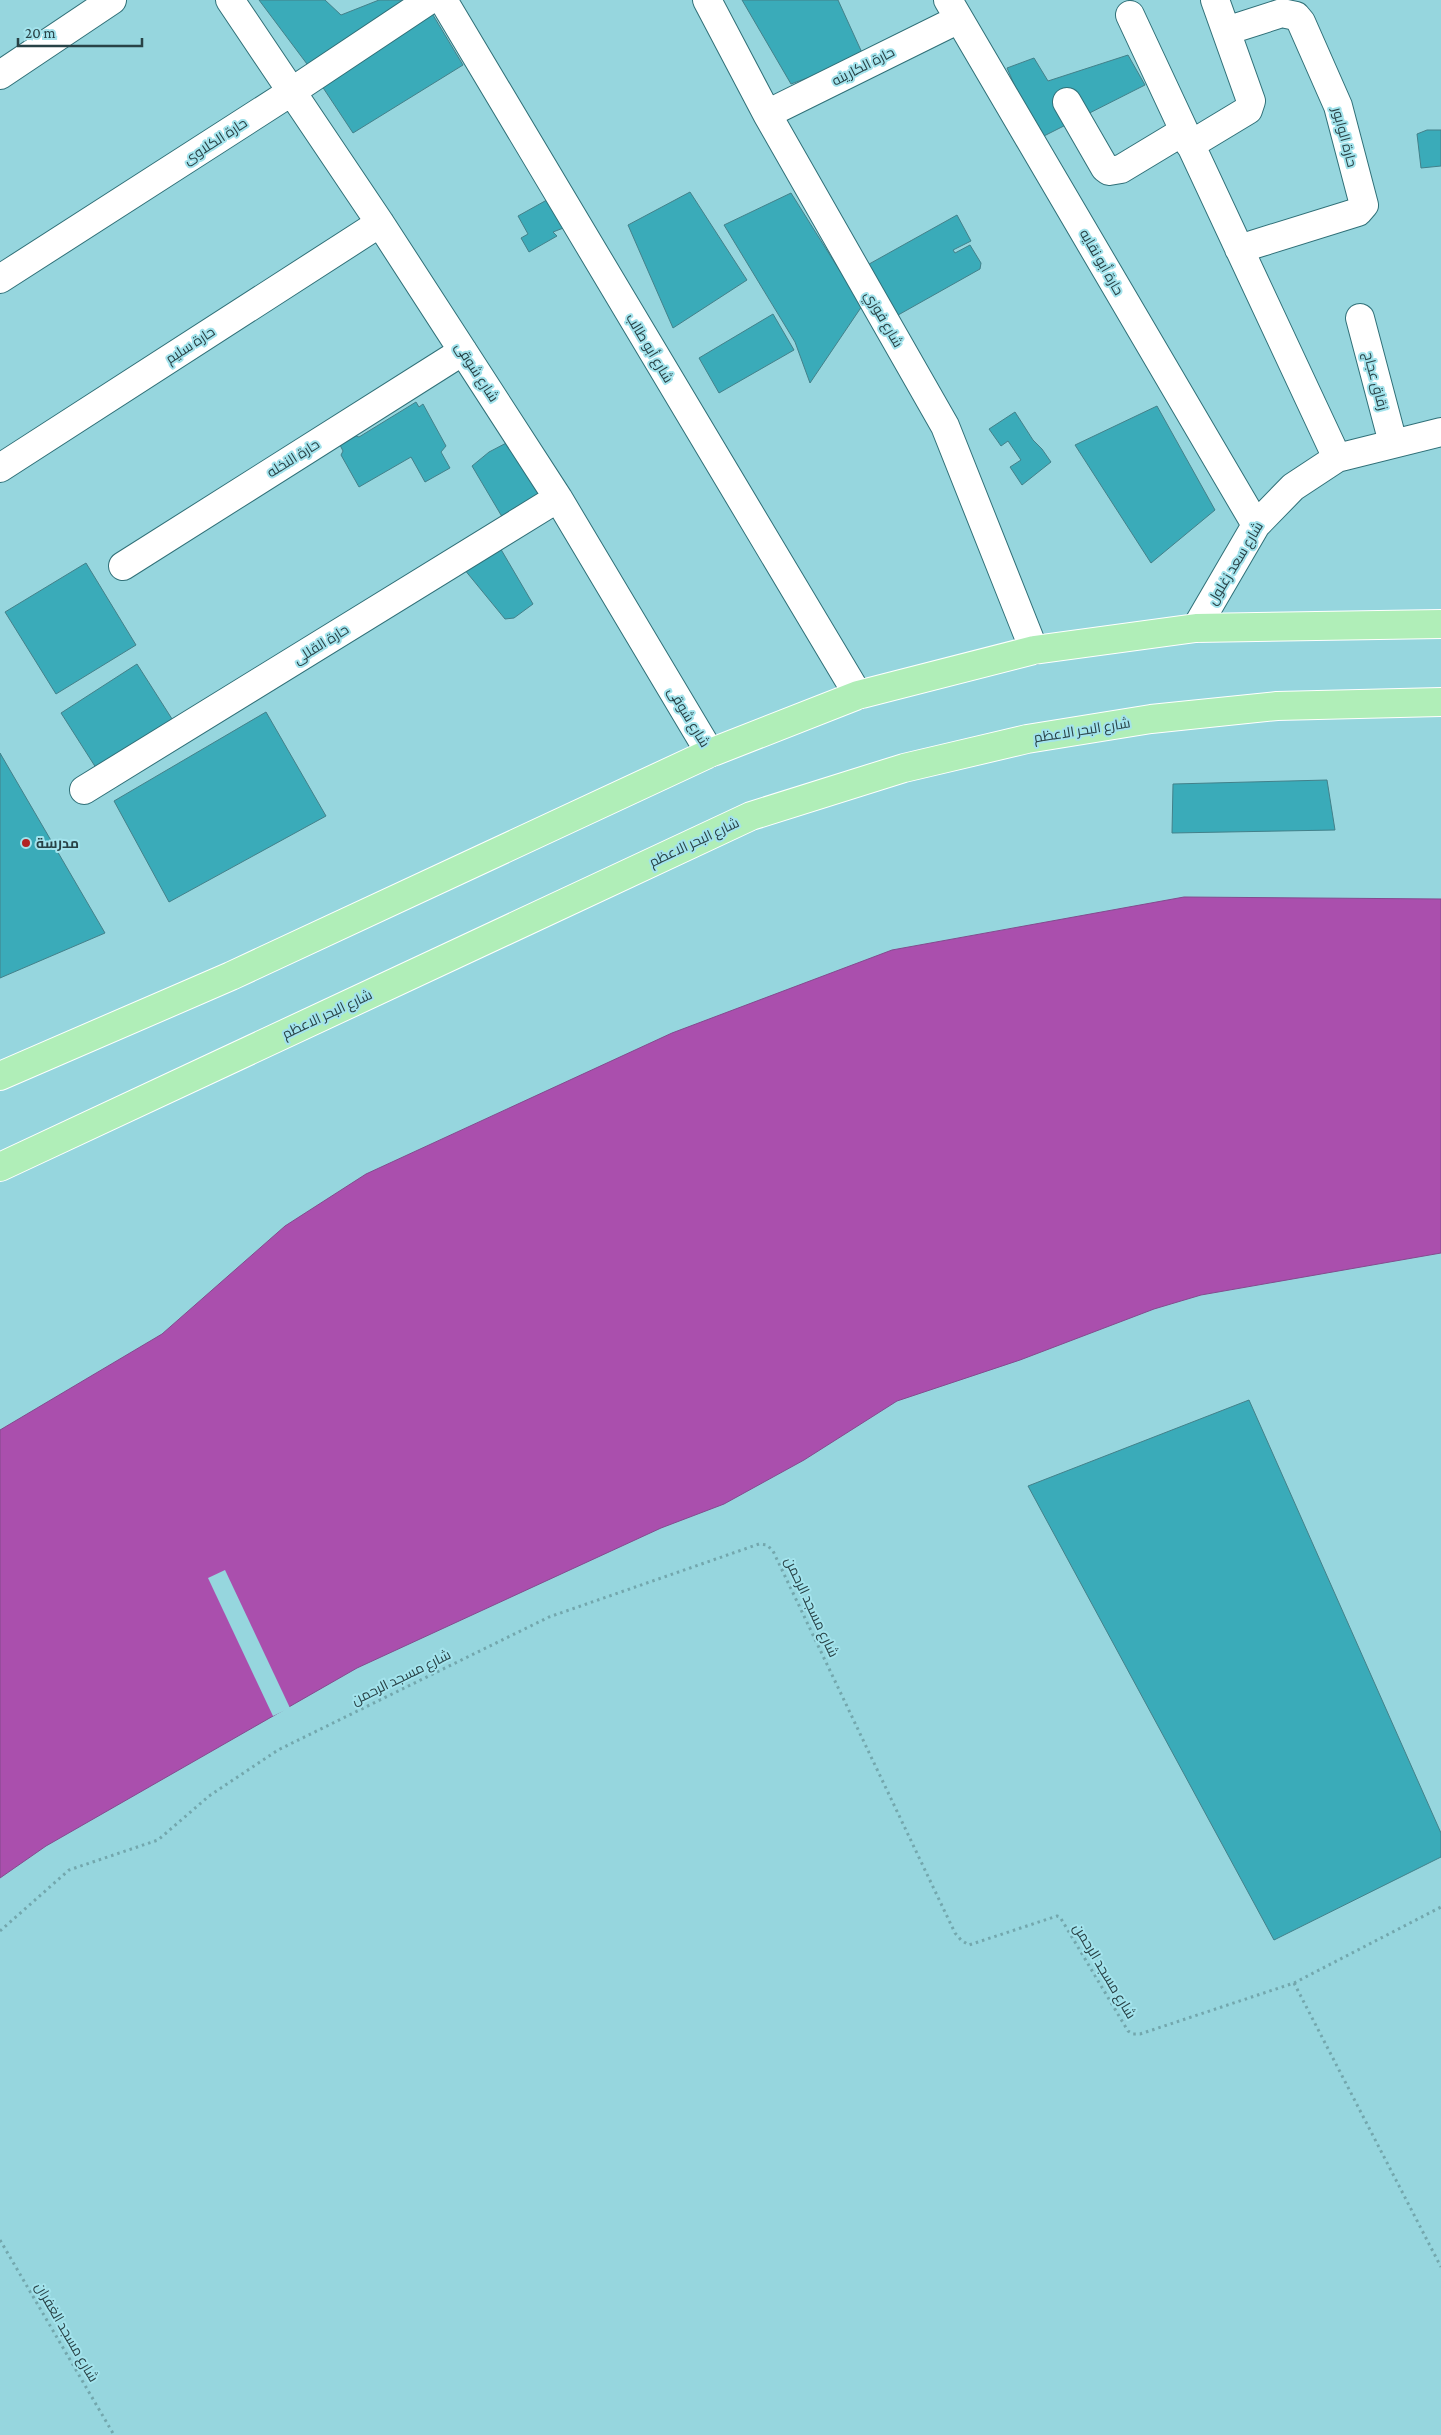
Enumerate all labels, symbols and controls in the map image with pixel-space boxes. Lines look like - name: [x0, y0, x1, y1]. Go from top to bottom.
- scale bar: [18, 15, 141, 47]
- text: 20 m: [25, 25, 56, 41]
- street label: حارة الكارينه: [829, 43, 897, 89]
- street label: حارة الوابور: [1329, 104, 1361, 169]
- street label: حارة الكلاوى: [180, 114, 250, 168]
- street label: حارة أبو نقايه: [1077, 226, 1128, 298]
- street label: شارع فوزي: [858, 288, 907, 352]
- street label: شارع أبو طالب: [622, 310, 678, 386]
- street label: حارة سليم: [162, 323, 219, 369]
- street label: شارع شوقى: [451, 339, 502, 405]
- street label: زقاق عجاج: [1360, 350, 1391, 412]
- street label: حارة النخله: [264, 436, 322, 480]
- street label: شارع سعد زغلول: [1204, 519, 1267, 608]
- street label: حارة القللى: [290, 621, 352, 667]
- street label: شارع شوقى: [664, 684, 713, 751]
- street label: شارع البحر الاعظم: [1033, 714, 1132, 748]
- street label: شارع البحر الاعظم: [646, 814, 742, 872]
- place label: مدرسة: [36, 835, 79, 851]
- marker: مدرسة: [20, 837, 32, 849]
- street label: شارع البحر الاعظم: [279, 986, 375, 1044]
- street label: شارع مسجد الرحمن: [781, 1555, 842, 1660]
- street label: شارع مسجد الرحمن: [349, 1646, 454, 1709]
- street label: شارع مسجد الرحمن: [1069, 1921, 1140, 2022]
- street label: شارع مسجد الغفران: [31, 2279, 102, 2385]

